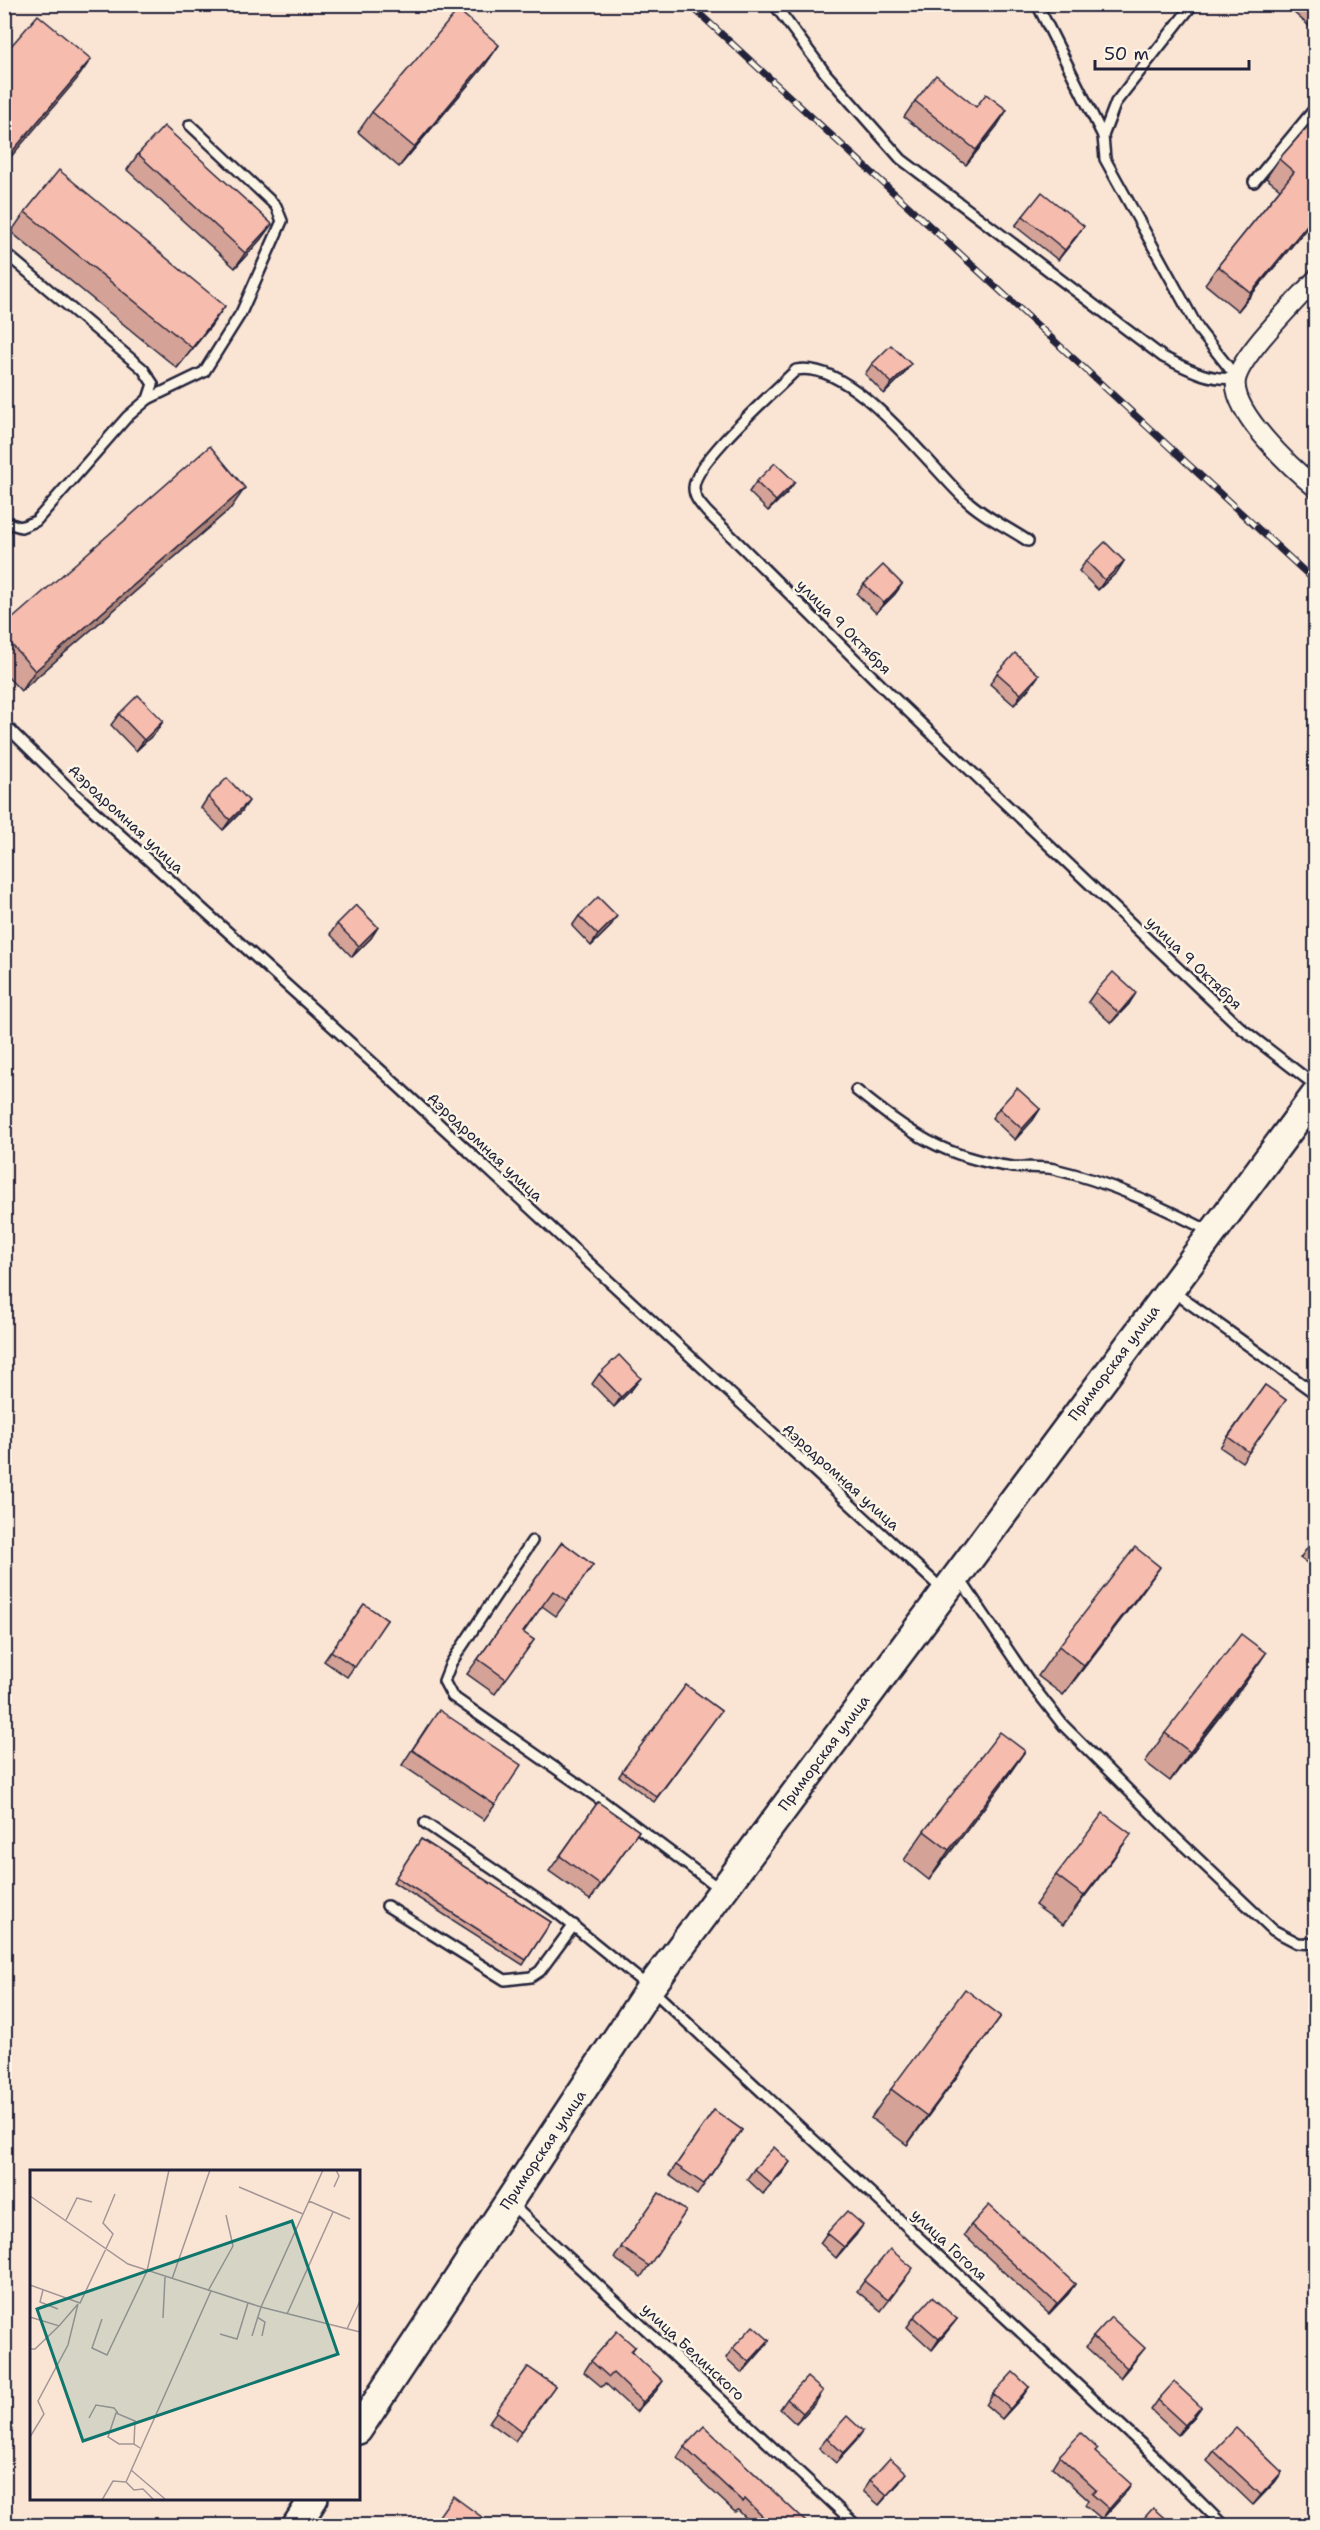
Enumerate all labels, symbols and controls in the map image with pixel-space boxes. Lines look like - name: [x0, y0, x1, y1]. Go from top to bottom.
- scale bar: [1095, 33, 1250, 71]
- text: 50 m: [1104, 42, 1149, 66]
- street label: улица 9 Октября: [792, 575, 896, 679]
- street label: Аэродромная улица: [64, 760, 189, 878]
- street label: улица 9 Октября: [1142, 912, 1246, 1014]
- street label: Аэродромная улица: [423, 1088, 548, 1206]
- street label: Приморская улица: [1064, 1300, 1165, 1425]
- street label: Аэродромная улица: [778, 1419, 904, 1535]
- street label: Приморская улица: [774, 1690, 875, 1815]
- street label: Приморская улица: [495, 2086, 591, 2214]
- inset map: [30, 2170, 360, 2500]
- street label: улица Гоголя: [907, 2205, 991, 2285]
- street label: улица Белинского: [637, 2299, 749, 2405]

